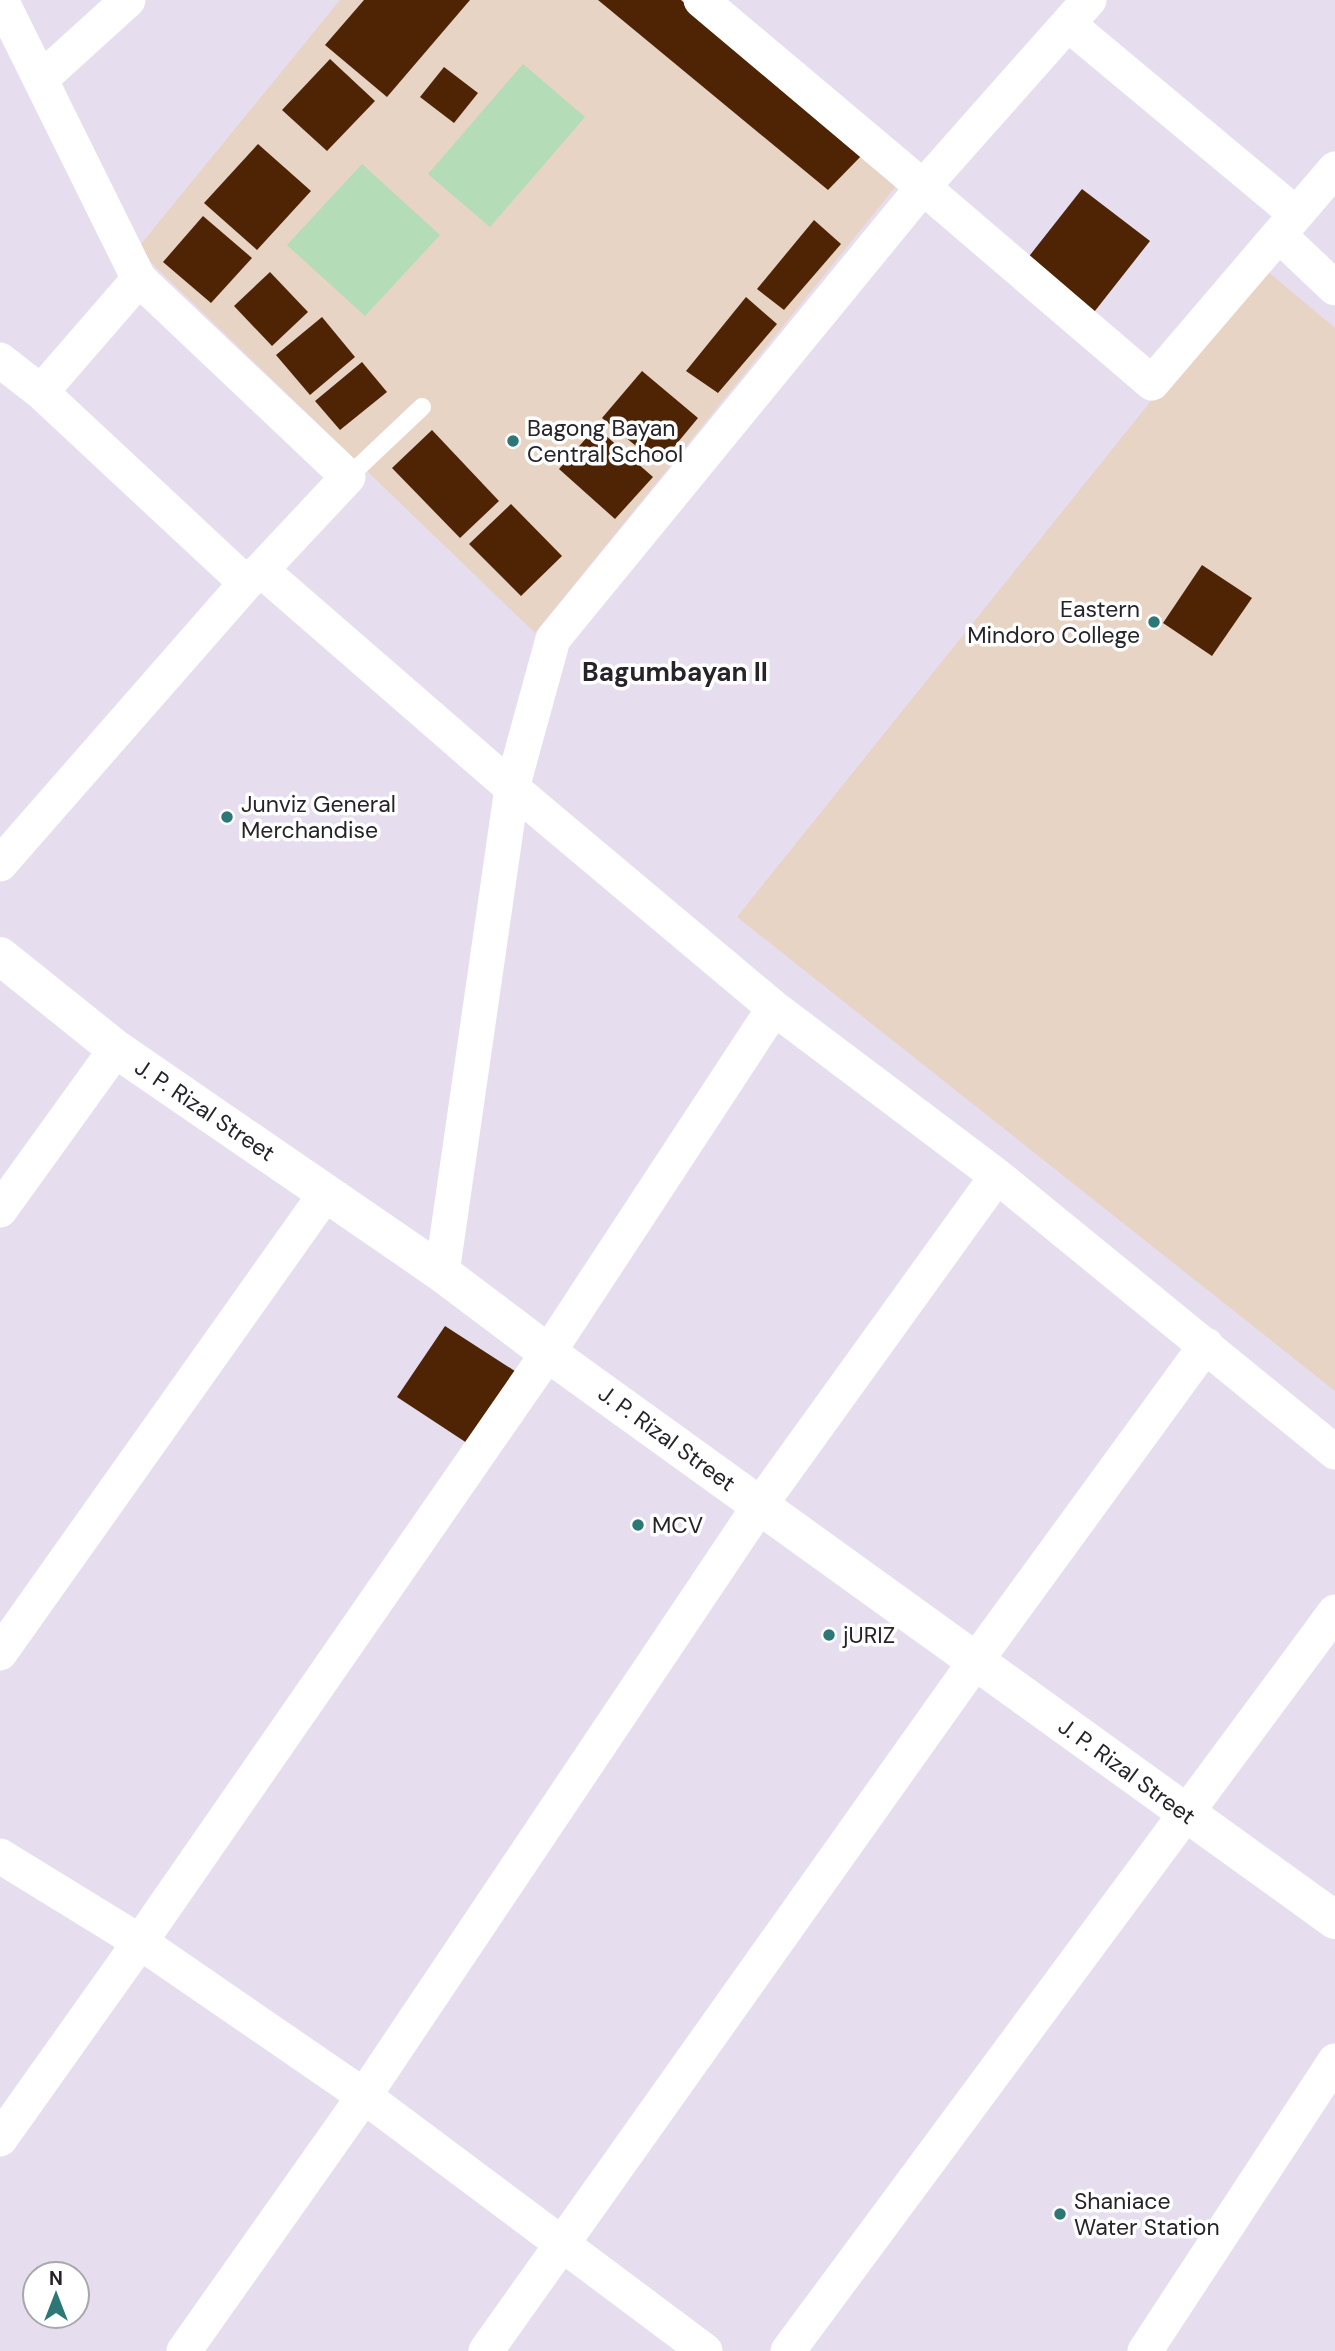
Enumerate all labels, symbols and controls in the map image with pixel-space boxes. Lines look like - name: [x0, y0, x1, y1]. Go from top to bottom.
- place label: Bagong Bayan Central School: [527, 413, 683, 469]
- marker: Bagong Bayan Central School: [505, 433, 521, 449]
- place label: Eastern Mindoro College: [967, 594, 1140, 650]
- marker: Eastern Mindoro College: [1146, 614, 1162, 630]
- district label: Bagumbayan II: [582, 655, 768, 689]
- place label: Junviz General Merchandise: [241, 789, 396, 845]
- marker: Junviz General Merchandise: [219, 809, 235, 825]
- street label: J. P. Rizal Street: [129, 1052, 281, 1168]
- street label: J. P. Rizal Street: [592, 1378, 742, 1498]
- place label: MCV: [652, 1510, 703, 1540]
- marker: MCV: [630, 1517, 646, 1533]
- place label: jURIZ: [842, 1620, 895, 1650]
- marker: jURIZ: [821, 1627, 837, 1643]
- street label: J. P. Rizal Street: [1052, 1711, 1202, 1831]
- place label: Shaniace Water Station: [1074, 2186, 1220, 2242]
- marker: Shaniace Water Station: [1052, 2206, 1068, 2222]
- north arrow: [21, 2260, 91, 2330]
- text: N: [49, 2266, 63, 2291]

